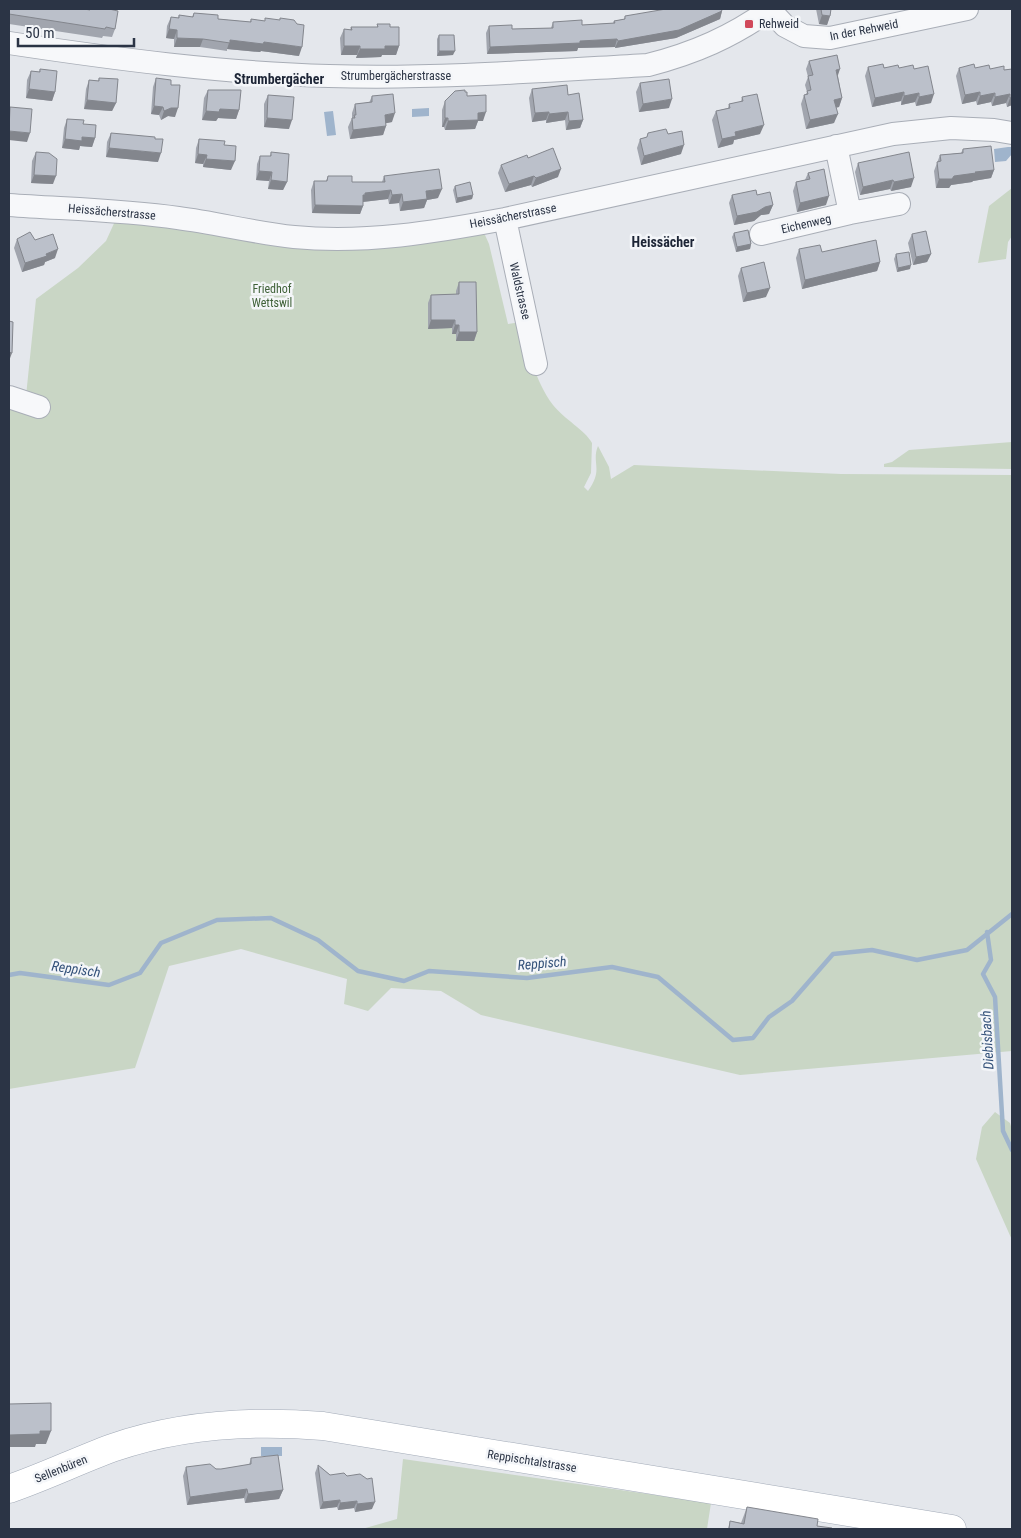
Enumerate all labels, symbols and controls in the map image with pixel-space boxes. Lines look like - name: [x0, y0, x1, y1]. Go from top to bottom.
- scale bar: [18, 15, 134, 47]
- street label: In der Rehweid: [829, 16, 899, 44]
- place label: Rehweid: [759, 17, 799, 31]
- marker: Rehweid: [743, 18, 755, 30]
- text: 50 m: [25, 24, 55, 42]
- street label: Strumbergächerstrasse: [341, 69, 452, 83]
- district label: Strumbergächer: [234, 71, 324, 87]
- street label: Heissächerstrasse: [68, 201, 157, 223]
- street label: Heissächerstrasse: [469, 201, 558, 231]
- street label: Eichenweg: [780, 211, 832, 237]
- district label: Heissächer: [632, 234, 695, 250]
- street label: Waldstrasse: [507, 261, 533, 321]
- park label: Friedhof Wettswil: [252, 282, 292, 310]
- water label: Reppisch: [517, 953, 567, 973]
- water label: Reppisch: [51, 958, 101, 980]
- water label: Diebisbach: [977, 1010, 997, 1070]
- street label: Reppischtalstrasse: [486, 1447, 578, 1475]
- street label: Sellenbüren: [33, 1452, 90, 1486]

